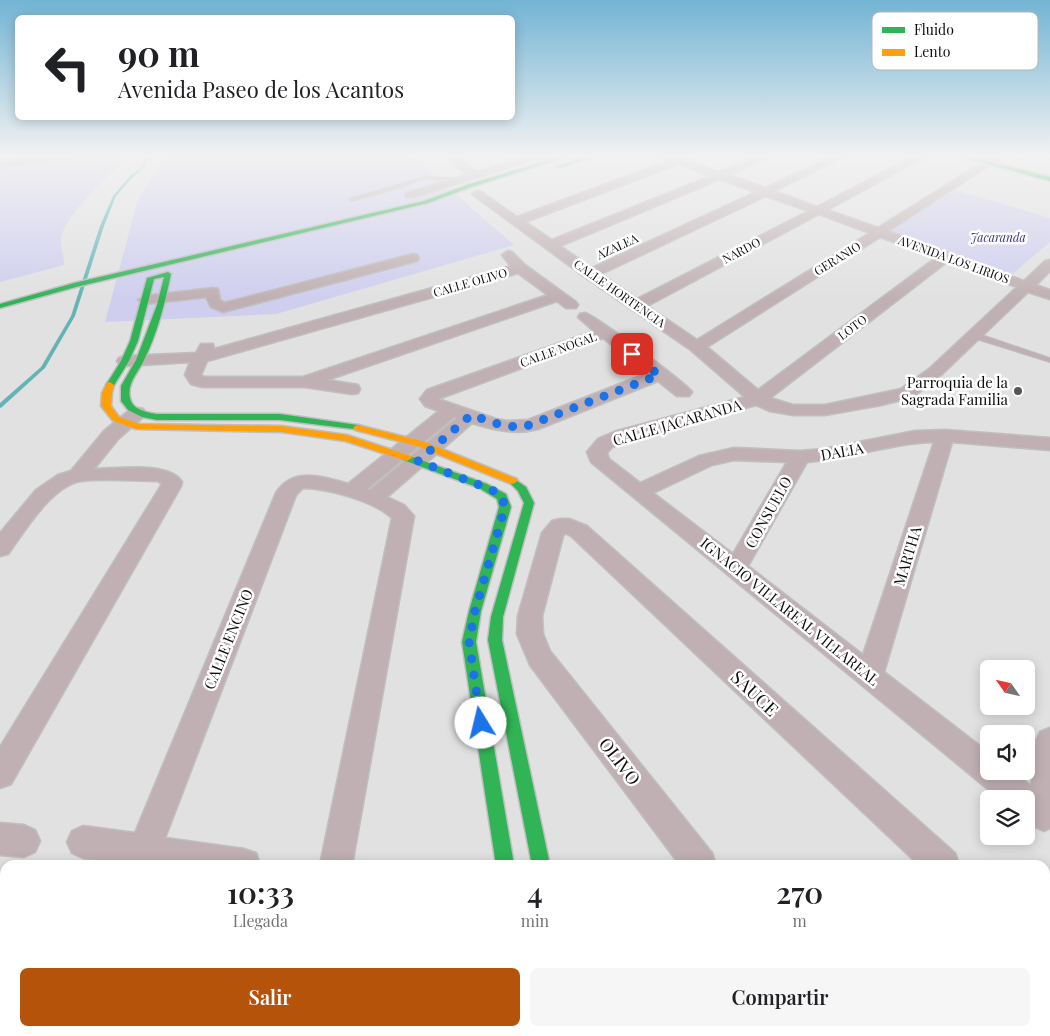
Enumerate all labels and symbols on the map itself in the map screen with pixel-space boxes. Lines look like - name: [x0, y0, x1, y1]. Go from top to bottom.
- legend: [872, 12, 1038, 70]
- text: Fluido: [914, 20, 954, 39]
- text: Lento: [914, 42, 951, 61]
- street label: AZALEA: [593, 229, 641, 263]
- park label: Jacaranda: [970, 229, 1026, 245]
- street label: AVENIDA LOS LIRIOS: [895, 231, 1012, 287]
- street label: NARDO: [719, 233, 763, 267]
- street label: GERANIO: [811, 237, 863, 279]
- street label: CALLE HORTENCIA: [571, 255, 669, 331]
- street label: CALLE OLIVO: [431, 264, 509, 300]
- street label: LOTO: [834, 311, 870, 343]
- street label: CALLE NOGAL: [518, 328, 598, 370]
- pin: [611, 333, 653, 375]
- place label: Parroquia de la Sagrada Familia: [901, 372, 1009, 409]
- marker: Parroquia de la Sagrada Familia: [1012, 385, 1024, 397]
- street label: CALLE JACARANDA: [610, 394, 744, 450]
- street label: DALIA: [819, 437, 865, 465]
- street label: CONSUELO: [740, 472, 796, 552]
- street label: MARTHA: [888, 523, 926, 589]
- street label: IGNACIO VILLAREAL VILLAREAL: [696, 533, 884, 690]
- street label: CALLE ENCINO: [199, 586, 257, 692]
- north arrow: [980, 660, 1035, 715]
- street label: SAUCE: [726, 665, 784, 721]
- position arrow: [454, 696, 506, 748]
- street label: OLIVO: [594, 732, 646, 790]

